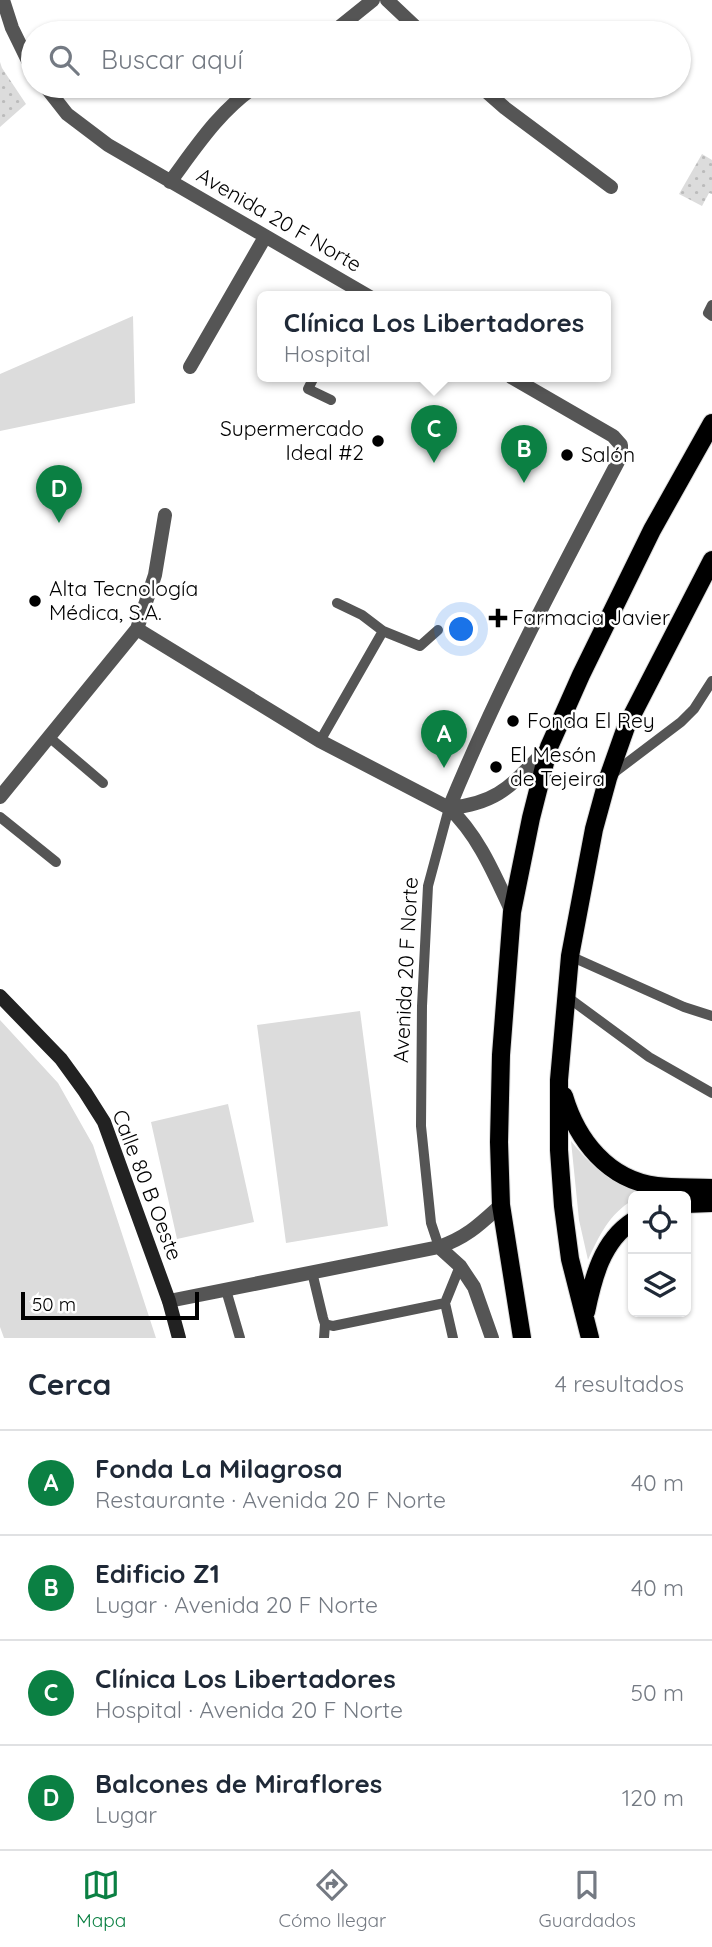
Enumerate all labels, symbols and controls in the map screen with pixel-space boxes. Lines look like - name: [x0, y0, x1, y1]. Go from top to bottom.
- search box: [21, 21, 691, 98]
- icon: search: [45, 41, 83, 79]
- text: Buscar aquí: [101, 43, 243, 76]
- street label: Avenida 20 F Norte: [192, 161, 367, 277]
- popup: [257, 291, 611, 382]
- text: Clínica Los Libertadores: [284, 306, 584, 339]
- text: Hospital: [284, 339, 371, 368]
- pin: C: [411, 405, 457, 463]
- place label: Supermercado Ideal #2: [220, 415, 364, 465]
- pin: B: [501, 425, 547, 483]
- marker: Supermercado Ideal #2: [370, 433, 386, 449]
- place label: Salón: [581, 441, 635, 467]
- marker: Salón: [559, 447, 575, 463]
- pin: D: [36, 465, 82, 523]
- place label: Alta Tecnología Médica, S.A.: [49, 575, 198, 625]
- marker: Alta Tecnología Médica, S.A.: [27, 593, 43, 609]
- place label: Farmacia Javier: [512, 604, 670, 630]
- marker: Farmacia Javier: [490, 610, 506, 626]
- your location: [444, 612, 478, 646]
- place label: Fonda El Rey: [527, 707, 655, 733]
- pin: A: [421, 710, 467, 768]
- marker: Fonda El Rey: [505, 713, 521, 729]
- place label: El Mesón de Tejeira: [510, 741, 605, 791]
- marker: El Mesón de Tejeira: [488, 759, 504, 775]
- street label: Avenida 20 F Norte: [387, 876, 423, 1064]
- street label: Calle 80 B Oeste: [107, 1106, 189, 1264]
- map controls: [628, 1191, 691, 1317]
- button: locate: [628, 1191, 691, 1254]
- button: layers: [628, 1254, 691, 1317]
- scale bar: [21, 1289, 200, 1321]
- text: 50 m: [32, 1292, 76, 1316]
- text: Cerca: [28, 1365, 111, 1403]
- text: 4 resultados: [555, 1369, 684, 1398]
- text: Fonda La Milagrosa: [95, 1452, 342, 1485]
- text: A: [44, 1468, 58, 1497]
- text: 40 m: [631, 1468, 684, 1497]
- text: Restaurante · Avenida 20 F Norte: [95, 1485, 446, 1514]
- text: Edificio Z1: [95, 1557, 220, 1590]
- text: B: [43, 1573, 59, 1602]
- text: 40 m: [631, 1573, 684, 1602]
- text: Lugar · Avenida 20 F Norte: [95, 1590, 378, 1619]
- text: Clínica Los Libertadores: [95, 1662, 396, 1695]
- text: C: [44, 1678, 58, 1707]
- text: 50 m: [631, 1678, 684, 1707]
- text: Hospital · Avenida 20 F Norte: [95, 1695, 403, 1724]
- text: Balcones de Miraflores: [95, 1767, 382, 1800]
- text: D: [43, 1783, 59, 1812]
- text: 120 m: [622, 1783, 684, 1812]
- text: Lugar: [95, 1800, 157, 1829]
- tab: Mapa: [76, 1866, 126, 1932]
- tab: Cómo llegar: [279, 1866, 386, 1932]
- tab: Guardados: [539, 1866, 636, 1932]

